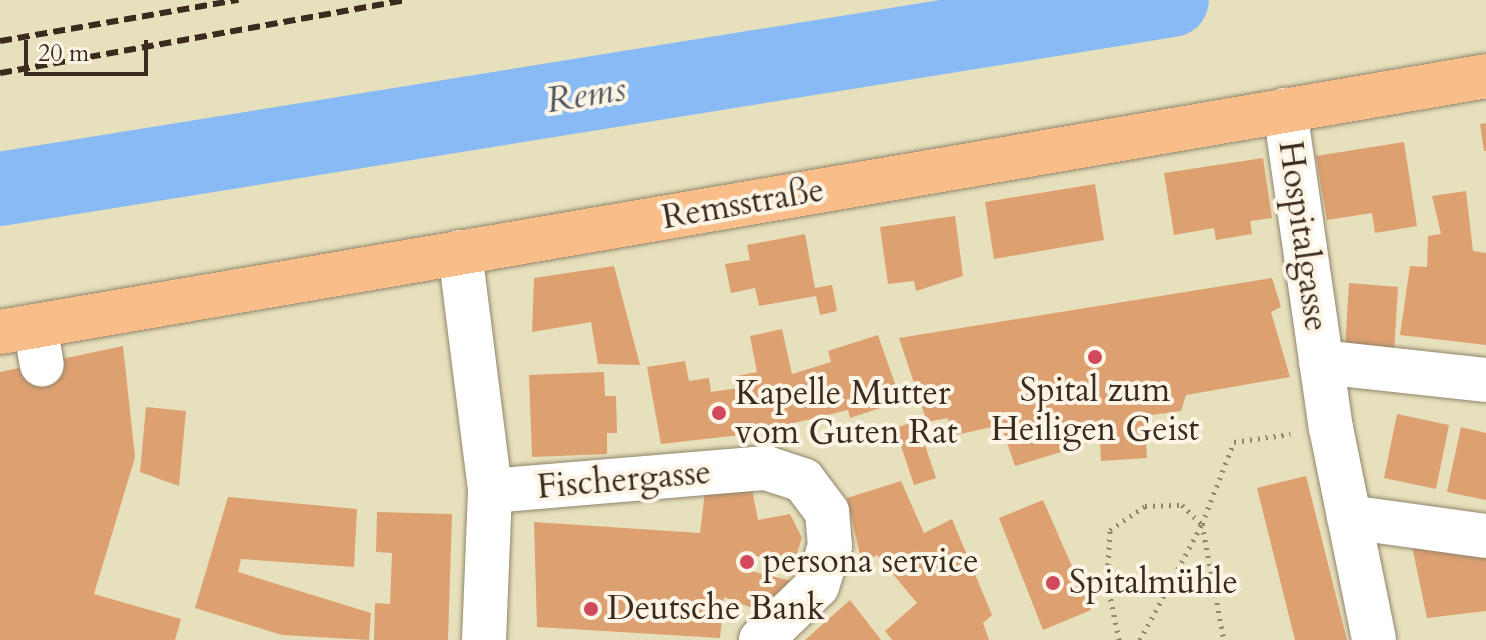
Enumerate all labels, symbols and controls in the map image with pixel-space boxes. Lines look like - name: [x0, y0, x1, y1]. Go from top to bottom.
- scale bar: [28, 24, 152, 74]
- text: 20 m: [38, 37, 89, 70]
- water label: Rems: [543, 67, 629, 123]
- street label: Hospitalgasse: [1269, 138, 1337, 334]
- street label: Remsstraße: [659, 170, 827, 238]
- marker: Spital zum Heiligen Geist: [1086, 348, 1104, 366]
- place label: Spital zum Heiligen Geist: [991, 370, 1199, 450]
- place label: Kapelle Mutter vom Guten Rat: [735, 373, 958, 452]
- marker: Kapelle Mutter vom Guten Rat: [710, 404, 728, 422]
- street label: Fischergasse: [535, 452, 713, 508]
- place label: persona service: [763, 542, 979, 582]
- marker: persona service: [738, 553, 756, 571]
- place label: Spitalmühle: [1069, 563, 1238, 603]
- marker: Spitalmühle: [1044, 574, 1062, 592]
- place label: Deutsche Bank: [607, 589, 825, 629]
- marker: Deutsche Bank: [582, 600, 600, 618]

